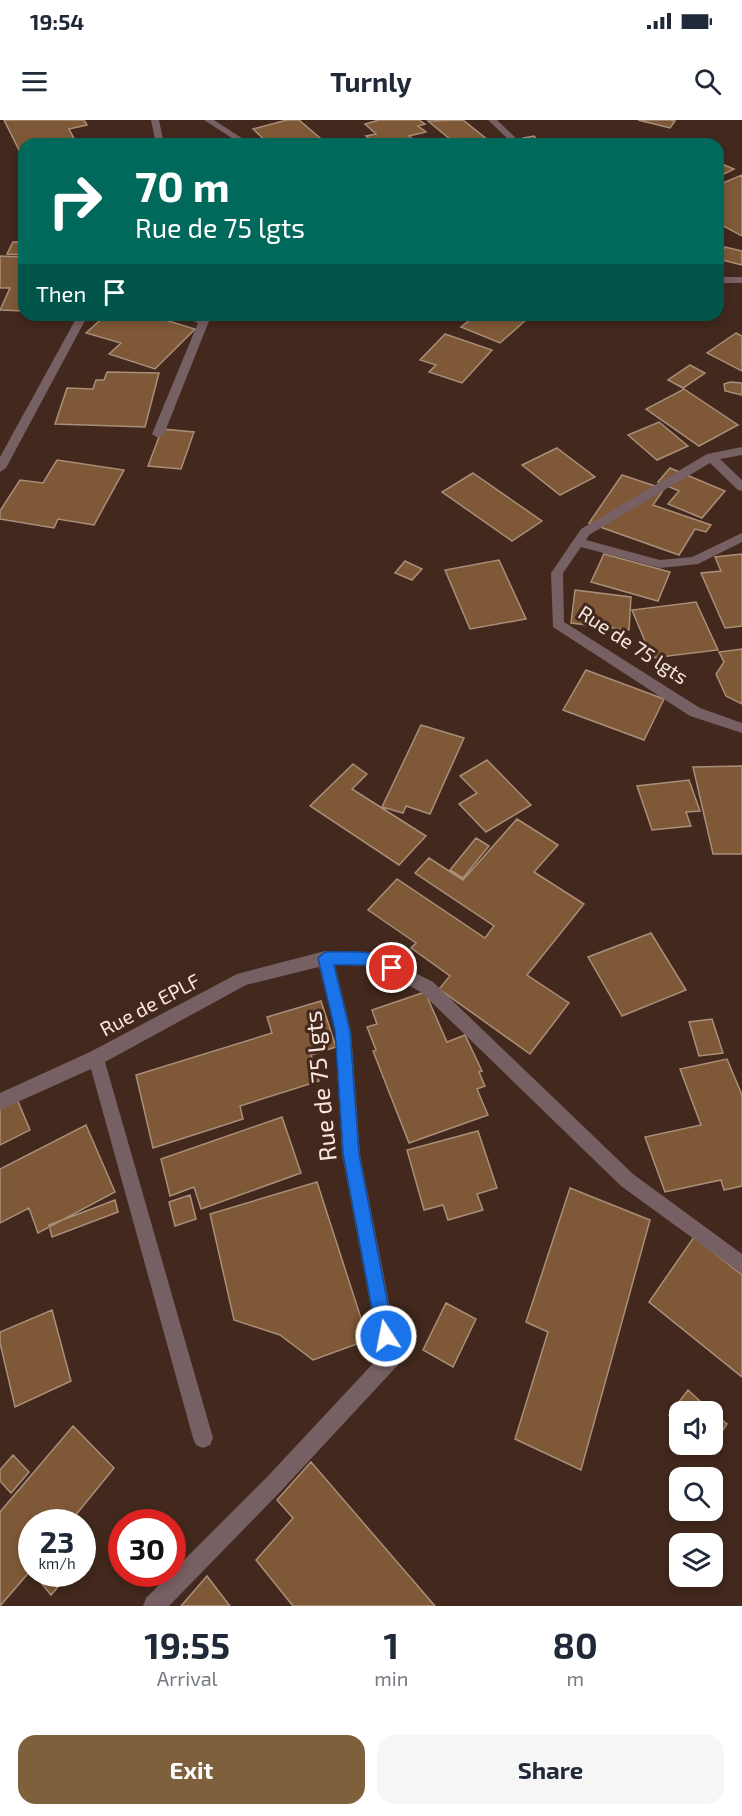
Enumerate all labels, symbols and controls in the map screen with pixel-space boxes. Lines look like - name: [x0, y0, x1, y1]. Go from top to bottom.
- text: 19:54: [30, 8, 84, 34]
- icon: menu: [18, 65, 51, 98]
- text: Turnly: [330, 65, 412, 97]
- icon: search: [691, 65, 724, 98]
- text: 70 m: [135, 160, 230, 210]
- icon: right: [36, 162, 114, 240]
- text: Rue de 75 lgts: [135, 211, 305, 243]
- icon: arrive: [98, 276, 131, 309]
- text: Then: [36, 280, 86, 306]
- street label: Rue de 75 lgts: [574, 600, 693, 689]
- pin: [366, 942, 417, 993]
- icon: arrive: [375, 951, 408, 984]
- street label: Rue de EPLF: [95, 968, 204, 1040]
- street label: Rue de 75 lgts: [297, 1010, 342, 1163]
- position arrow: [354, 1304, 418, 1368]
- map controls: [669, 1401, 723, 1587]
- button: sound: [669, 1401, 723, 1455]
- button: search: [669, 1467, 723, 1521]
- speed limit sign: 30: [108, 1509, 186, 1587]
- text: 23: [40, 1523, 74, 1559]
- button: layers: [669, 1533, 723, 1587]
- text: km/h: [38, 1554, 76, 1572]
- text: 19:55: [144, 1623, 230, 1666]
- text: 1: [384, 1623, 399, 1666]
- text: 80: [553, 1623, 598, 1666]
- text: Arrival: [157, 1666, 218, 1690]
- text: min: [374, 1666, 408, 1690]
- text: m: [566, 1666, 584, 1690]
- button: Exit: [18, 1735, 365, 1804]
- button: Share: [377, 1735, 724, 1804]

